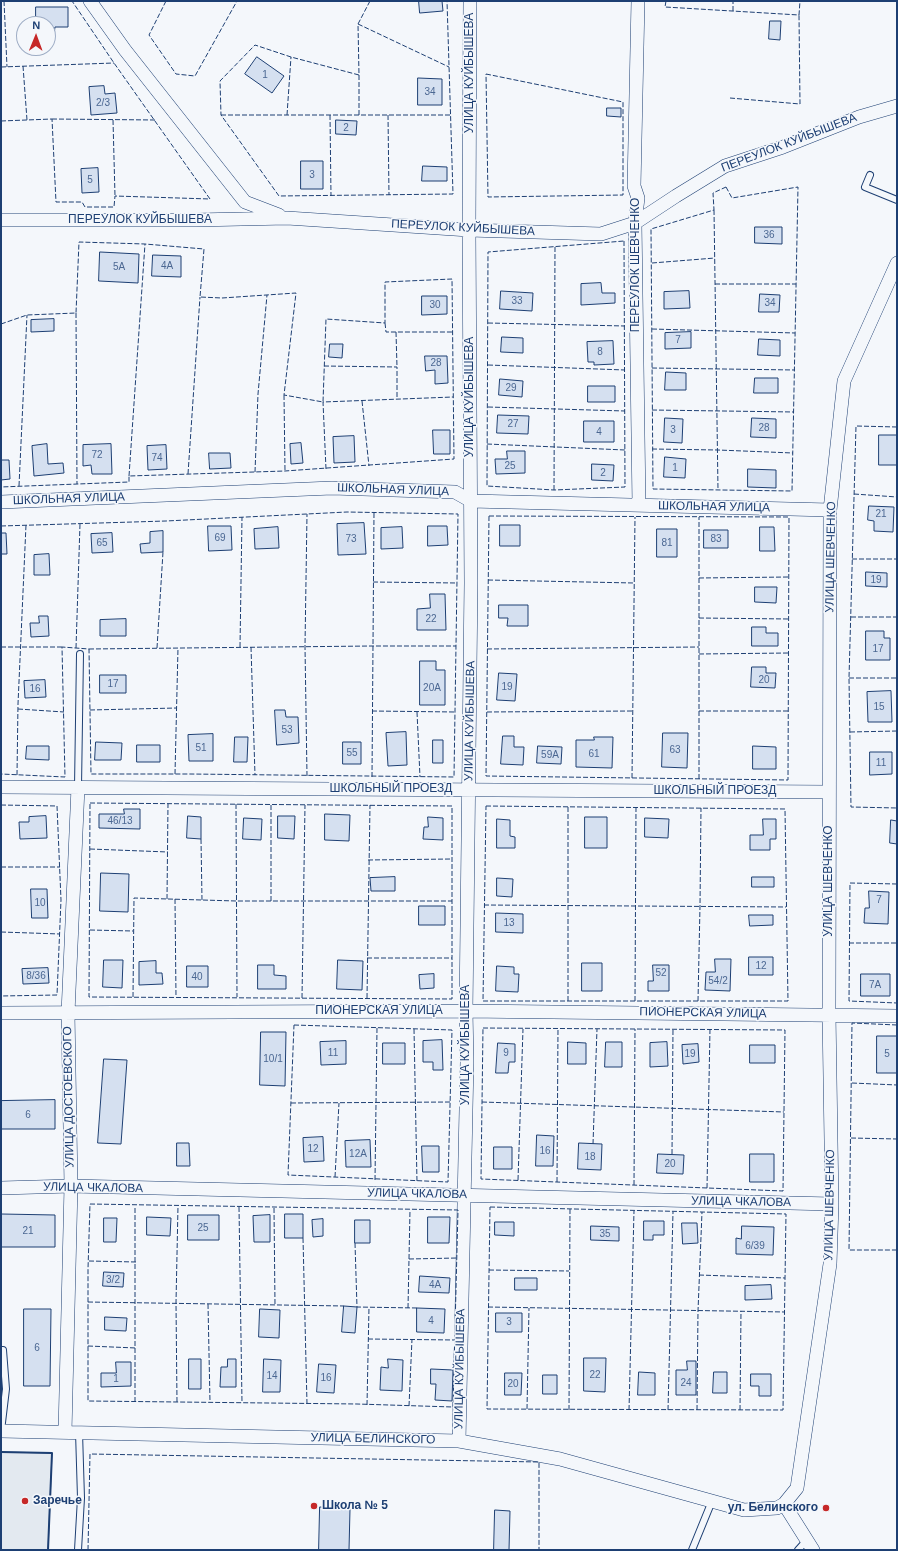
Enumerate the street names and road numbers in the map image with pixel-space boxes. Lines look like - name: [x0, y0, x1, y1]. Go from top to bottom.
- street label: УЛИЦА КУЙБЫШЕВА: [463, 13, 477, 133]
- street label: ПЕРЕУЛОК КУЙБЫШЕВА: [719, 110, 859, 176]
- street label: ПЕРЕУЛОК ШЕВЧЕНКО: [629, 198, 643, 332]
- street label: ПЕРЕУЛОК КУЙБЫШЕВА: [68, 213, 212, 227]
- street label: ПЕРЕУЛОК КУЙБЫШЕВА: [391, 217, 535, 239]
- street label: УЛИЦА КУЙБЫШЕВА: [463, 337, 477, 457]
- street label: ШКОЛЬНАЯ УЛИЦА: [337, 481, 449, 499]
- street label: ШКОЛЬНАЯ УЛИЦА: [13, 490, 125, 508]
- street label: ШКОЛЬНАЯ УЛИЦА: [658, 499, 770, 515]
- street label: УЛИЦА ШЕВЧЕНКО: [823, 501, 839, 613]
- street label: УЛИЦА КУЙБЫШЕВА: [462, 661, 478, 781]
- street label: ШКОЛЬНЫЙ ПРОЕЗД: [330, 782, 452, 796]
- street label: ШКОЛЬНЫЙ ПРОЕЗД: [654, 784, 776, 798]
- street label: УЛИЦА ШЕВЧЕНКО: [822, 825, 836, 937]
- street label: УЛИЦА КУЙБЫШЕВА: [459, 985, 473, 1105]
- street label: ПИОНЕРСКАЯ УЛИЦА: [315, 1004, 443, 1018]
- street label: ПИОНЕРСКАЯ УЛИЦА: [639, 1005, 767, 1021]
- street label: УЛИЦА ДОСТОЕВСКОГО: [61, 1026, 77, 1168]
- street label: УЛИЦА ШЕВЧЕНКО: [822, 1149, 838, 1261]
- street label: УЛИЦА ЧКАЛОВА: [43, 1180, 143, 1196]
- street label: УЛИЦА ЧКАЛОВА: [367, 1186, 467, 1202]
- street label: УЛИЦА ЧКАЛОВА: [691, 1194, 791, 1210]
- street label: УЛИЦА КУЙБЫШЕВА: [452, 1309, 468, 1429]
- street label: УЛИЦА БЕЛИНСКОГО: [310, 1431, 436, 1447]

